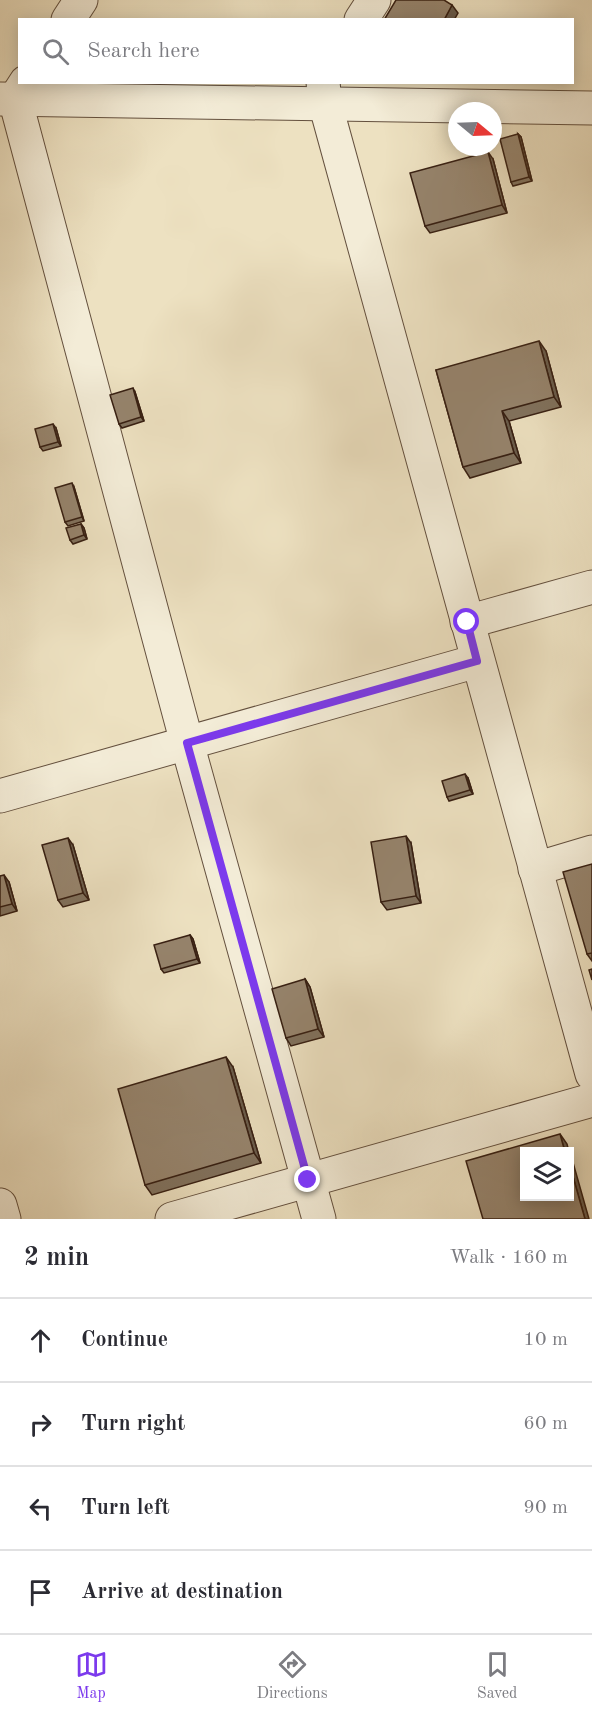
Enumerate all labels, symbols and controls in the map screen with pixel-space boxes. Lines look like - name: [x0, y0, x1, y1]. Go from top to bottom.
- search box: [18, 18, 574, 84]
- icon: search: [39, 35, 72, 68]
- text: Search here: [87, 40, 200, 62]
- north arrow: [448, 102, 502, 156]
- route start: [453, 608, 479, 634]
- map controls: [520, 1147, 574, 1201]
- button: layers: [520, 1147, 574, 1201]
- route end: [294, 1166, 320, 1192]
- text: 2 min: [24, 1245, 89, 1271]
- text: Walk · 160 m: [449, 1248, 568, 1268]
- icon: ahead: [24, 1324, 57, 1357]
- text: Continue: [81, 1329, 168, 1351]
- text: 10 m: [523, 1330, 568, 1350]
- icon: right: [24, 1408, 57, 1441]
- text: Turn right: [81, 1413, 185, 1435]
- text: 60 m: [523, 1414, 568, 1434]
- icon: left: [24, 1492, 57, 1525]
- text: Turn left: [81, 1497, 170, 1519]
- text: 90 m: [523, 1498, 568, 1518]
- icon: arrive: [24, 1576, 57, 1609]
- text: Arrive at destination: [81, 1581, 283, 1603]
- tab: Map: [75, 1648, 108, 1704]
- tab: Directions: [257, 1648, 328, 1704]
- tab: Saved: [477, 1648, 517, 1704]

